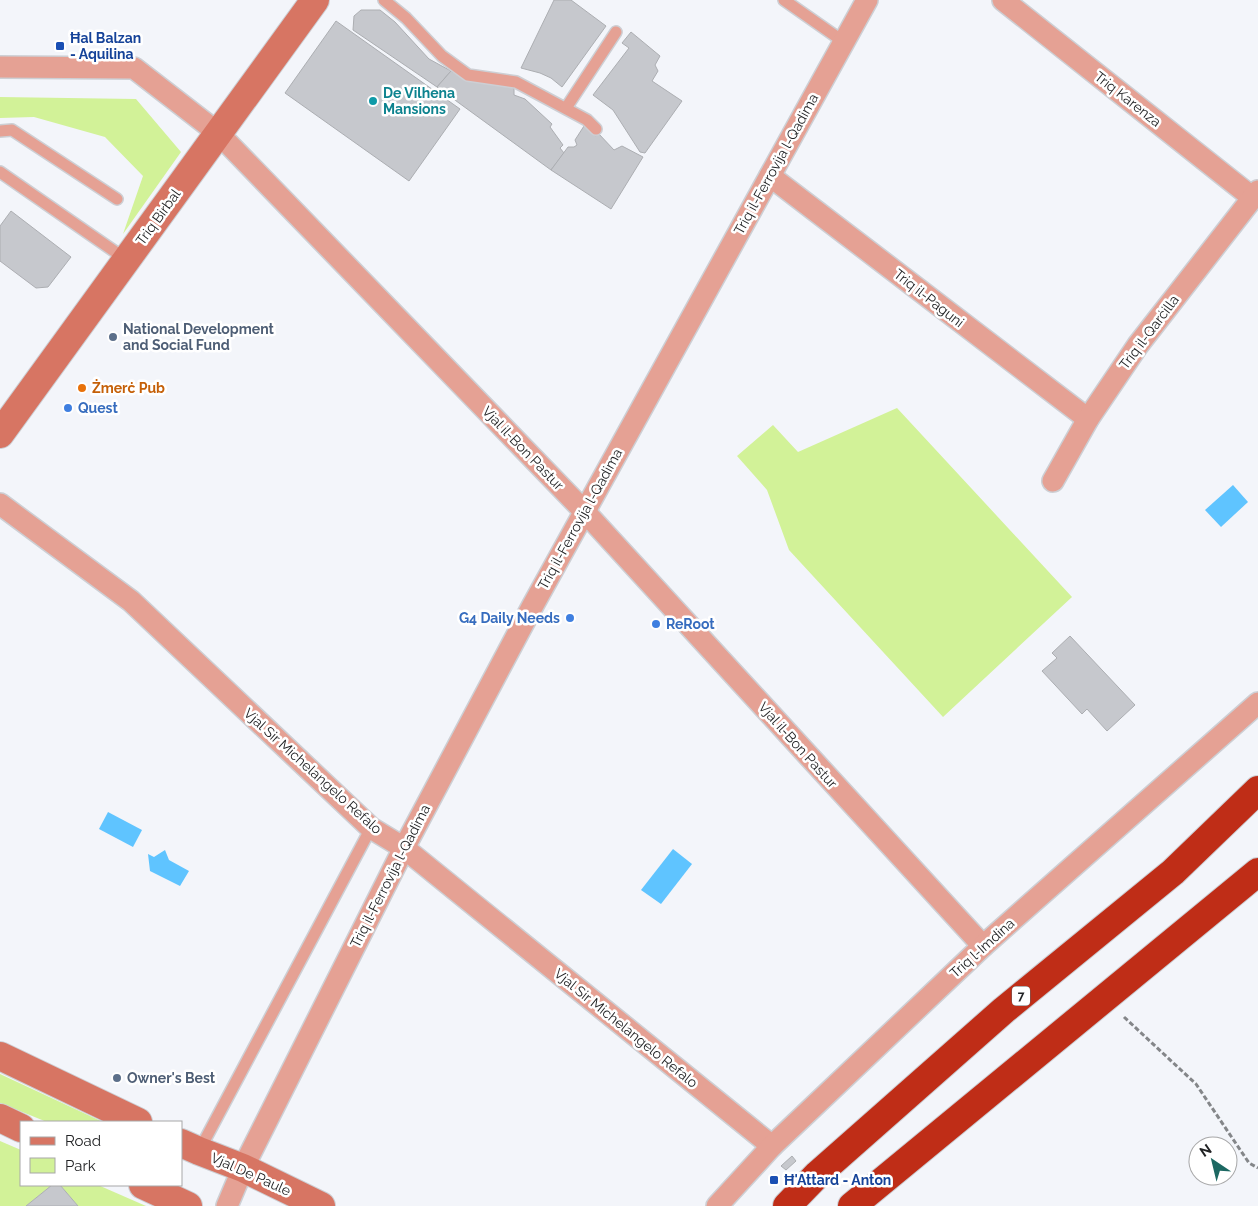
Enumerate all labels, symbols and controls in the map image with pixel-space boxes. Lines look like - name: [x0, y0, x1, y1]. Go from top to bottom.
- place label: Ħal Balzan - Aquilina: [70, 30, 141, 62]
- marker: Ħal Balzan - Aquilina: [54, 40, 66, 52]
- street label: Triq Karenza: [1092, 68, 1164, 130]
- place label: De Vilhena Mansions: [383, 85, 455, 117]
- street label: Triq il-Ferrovija l-Qadima: [731, 91, 821, 237]
- marker: De Vilhena Mansions: [367, 95, 379, 107]
- street label: Triq Birbal: [132, 186, 184, 248]
- street label: Triq il-Paguni: [891, 266, 967, 330]
- street label: Triq il-Qarċilla: [1116, 292, 1182, 372]
- place label: National Development and Social Fund: [123, 321, 275, 353]
- marker: National Development and Social Fund: [107, 331, 119, 343]
- place label: Żmerċ Pub: [92, 379, 165, 396]
- marker: Żmerċ Pub: [76, 382, 88, 394]
- place label: Quest: [78, 400, 118, 416]
- marker: Quest: [62, 402, 74, 414]
- street label: Vjal il-Bon Pastur: [479, 403, 567, 493]
- street label: Triq il-Ferrovija l-Qadima: [535, 446, 625, 592]
- place label: G4 Daily Needs: [459, 610, 560, 626]
- marker: G4 Daily Needs: [564, 612, 576, 624]
- place label: ReRoot: [666, 616, 715, 632]
- marker: ReRoot: [650, 618, 662, 630]
- street label: Vjal il-Bon Pastur: [755, 699, 841, 791]
- street label: Vjal Sir Michelangelo Refalo: [241, 705, 385, 837]
- street label: Triq il-Ferrovija l-Qadima: [347, 802, 433, 950]
- street label: Triq l-Imdina: [947, 915, 1017, 981]
- street label: Vjal Sir Michelangelo Refalo: [551, 965, 701, 1091]
- road number: 7: [1012, 986, 1030, 1006]
- place label: Owner's Best: [127, 1070, 216, 1086]
- marker: Owner's Best: [111, 1072, 123, 1084]
- legend: [20, 1121, 182, 1186]
- text: Road: [65, 1132, 101, 1150]
- north arrow: [1188, 1136, 1238, 1186]
- text: N: [1197, 1141, 1215, 1160]
- street label: Vjal De Paule: [209, 1149, 293, 1199]
- text: Park: [65, 1157, 96, 1175]
- place label: Ħ'Attard - Anton: [784, 1172, 891, 1188]
- marker: Ħ'Attard - Anton: [768, 1174, 780, 1186]

